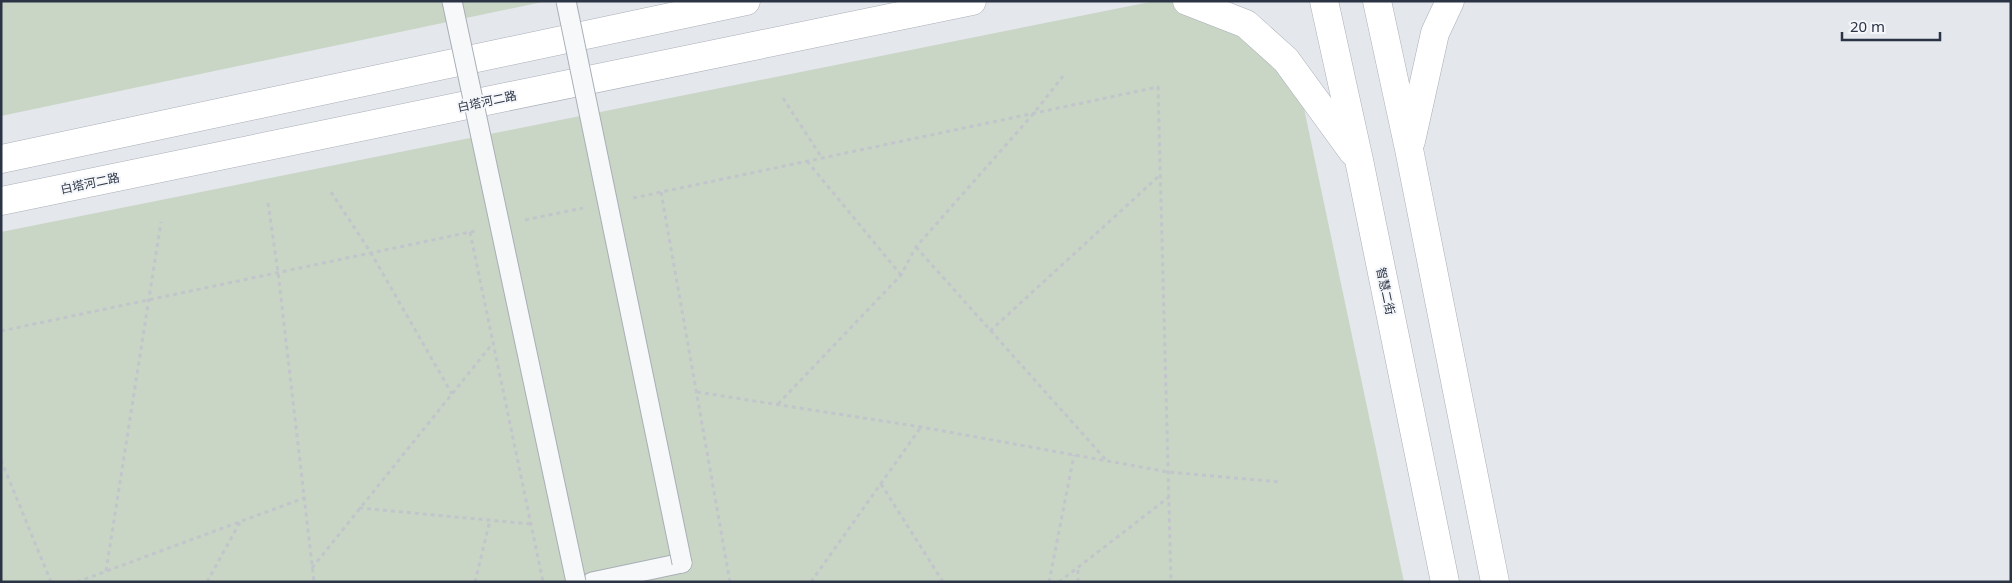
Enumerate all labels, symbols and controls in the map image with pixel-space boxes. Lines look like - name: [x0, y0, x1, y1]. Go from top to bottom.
- scale bar: [1842, 10, 1940, 42]
- text: 20 m: [1850, 16, 1885, 36]
- street label: 白塔河二路: [456, 86, 518, 116]
- street label: 白塔河二路: [59, 168, 121, 198]
- street label: 智慧二街: [1373, 266, 1399, 316]

